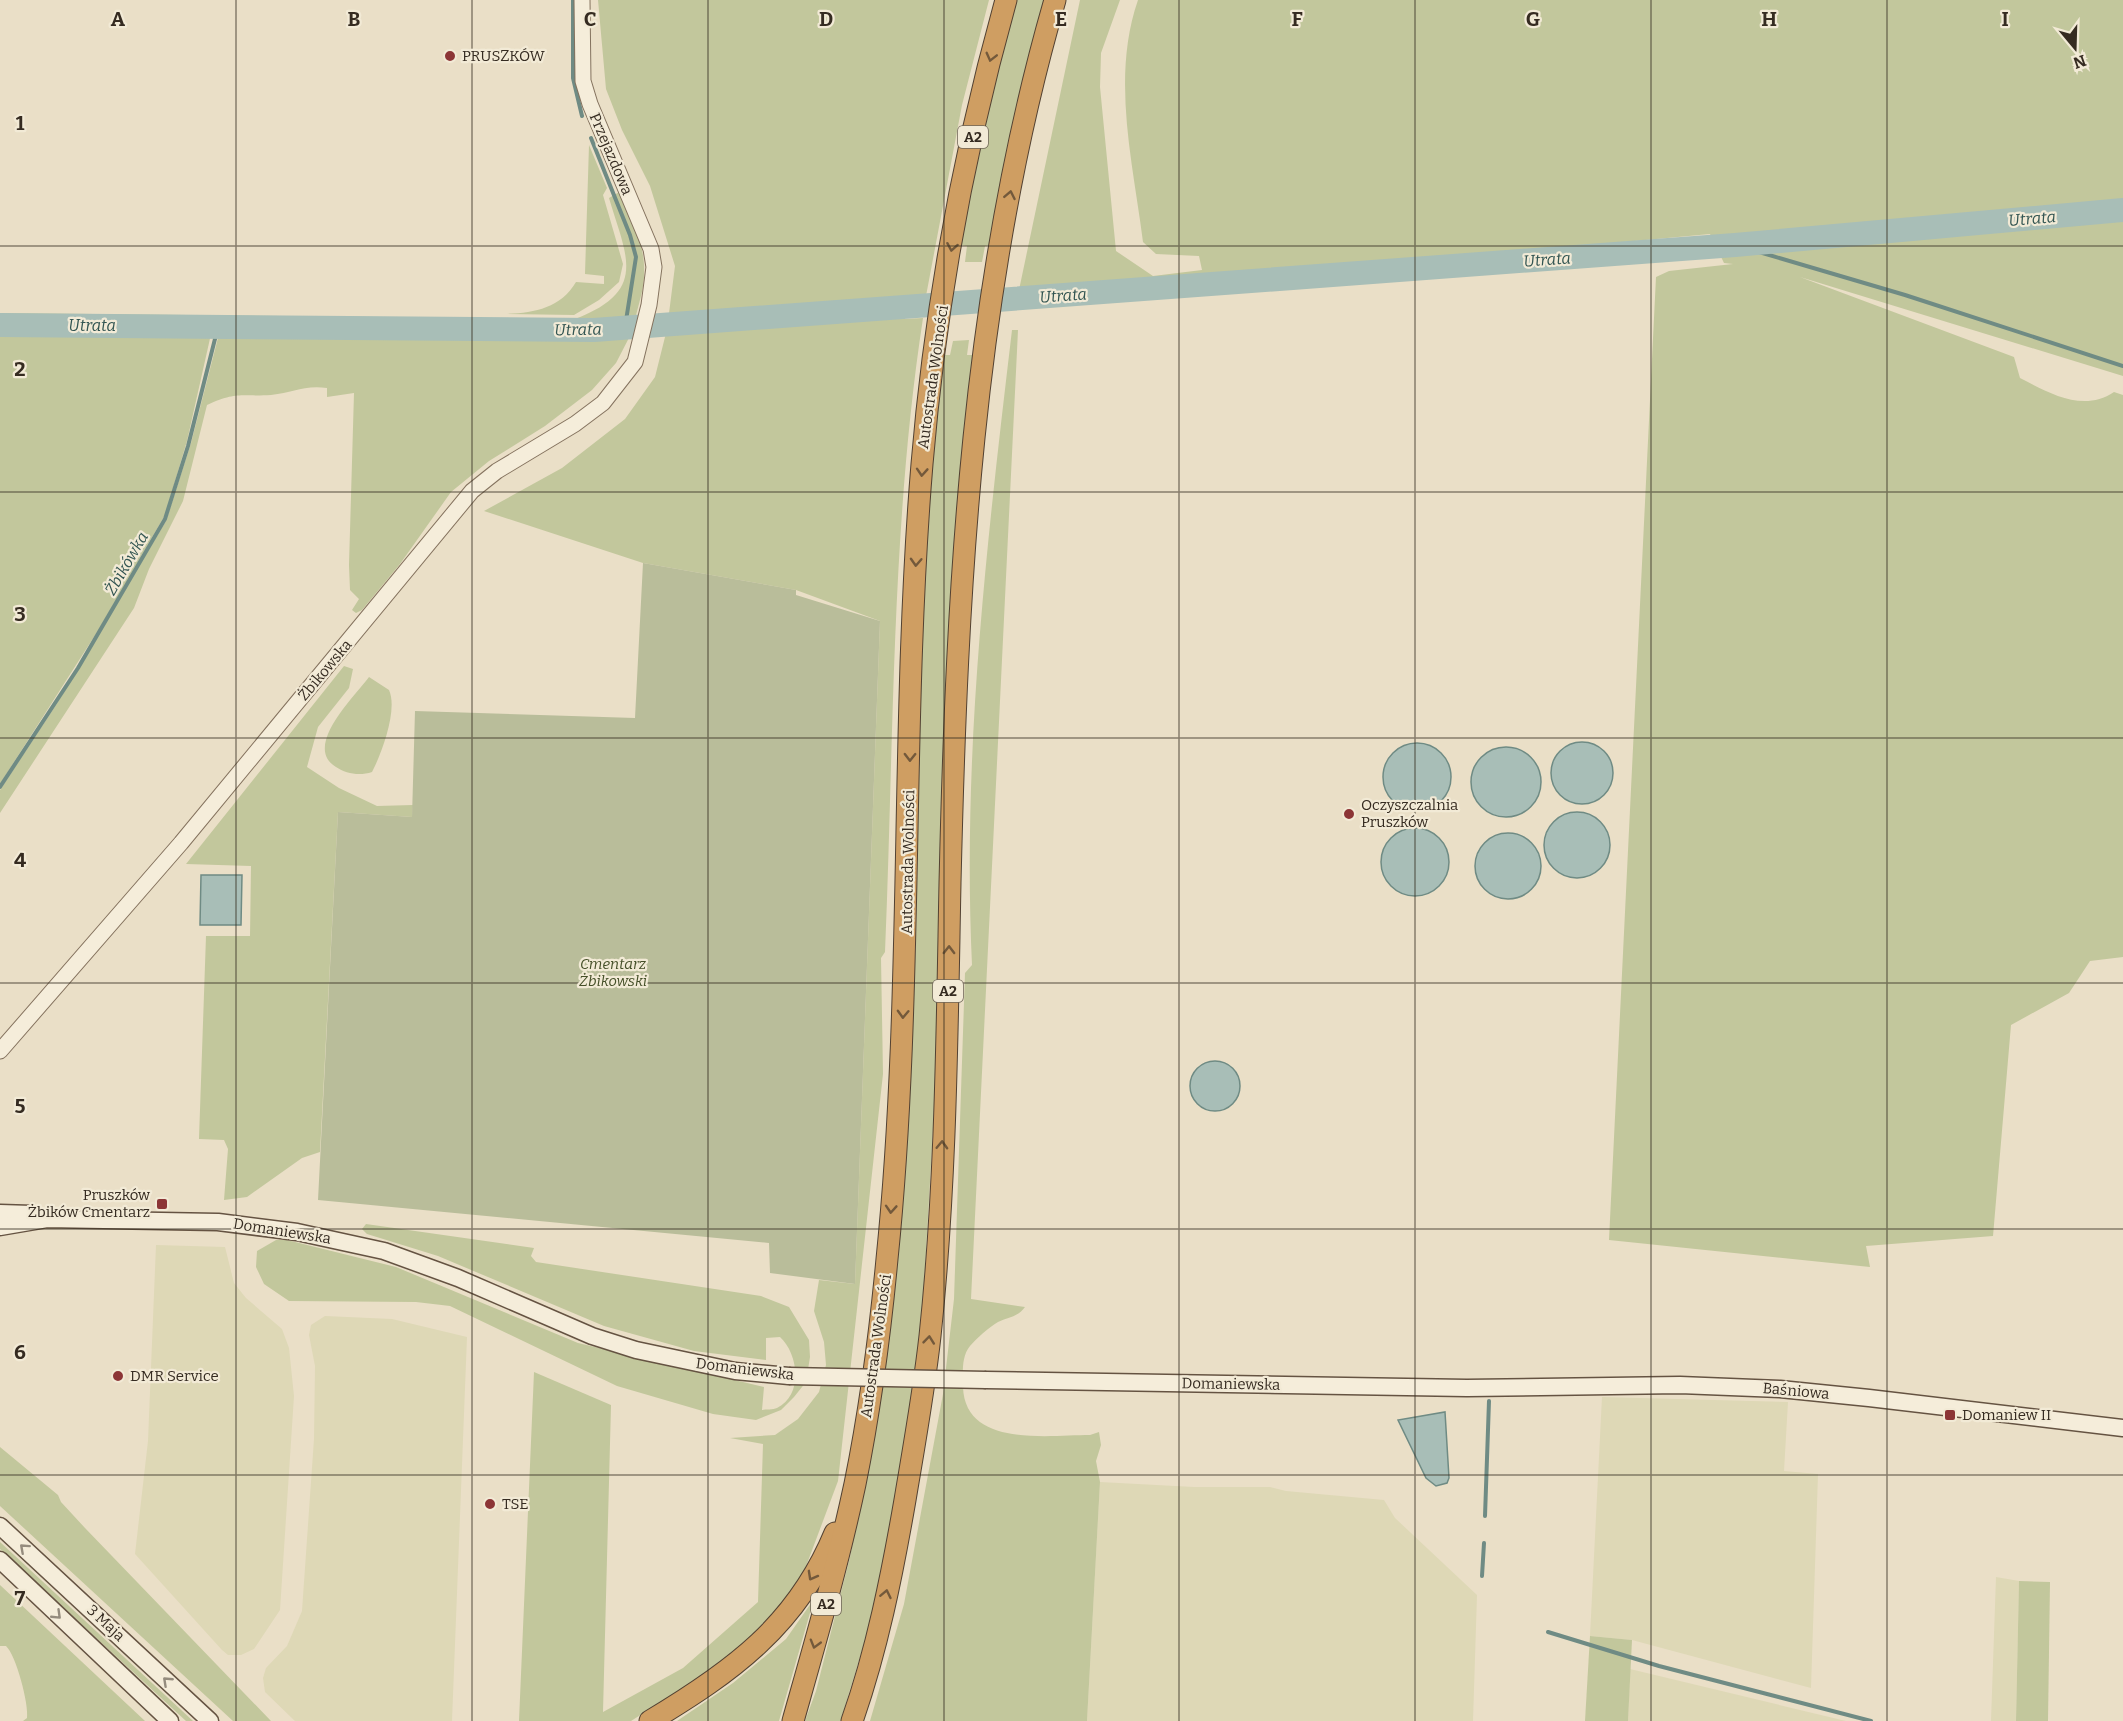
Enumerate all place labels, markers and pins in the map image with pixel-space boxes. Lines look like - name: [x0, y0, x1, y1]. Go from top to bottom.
- place label: PRUSZKÓW: [462, 47, 545, 65]
- marker: PRUSZKÓW: [443, 49, 457, 63]
- place label: Oczyszczalnia Pruszków: [1361, 796, 1458, 831]
- marker: Oczyszczalnia Pruszków: [1342, 807, 1356, 821]
- place label: Pruszków Żbików Cmentarz: [28, 1186, 151, 1221]
- marker: Pruszków Żbików Cmentarz: [155, 1197, 169, 1211]
- place label: DMR Service: [130, 1367, 219, 1385]
- marker: DMR Service: [111, 1369, 125, 1383]
- place label: Domaniew II: [1962, 1406, 2051, 1424]
- marker: Domaniew II: [1943, 1408, 1957, 1422]
- place label: TSE: [502, 1495, 529, 1513]
- marker: TSE: [483, 1497, 497, 1511]

